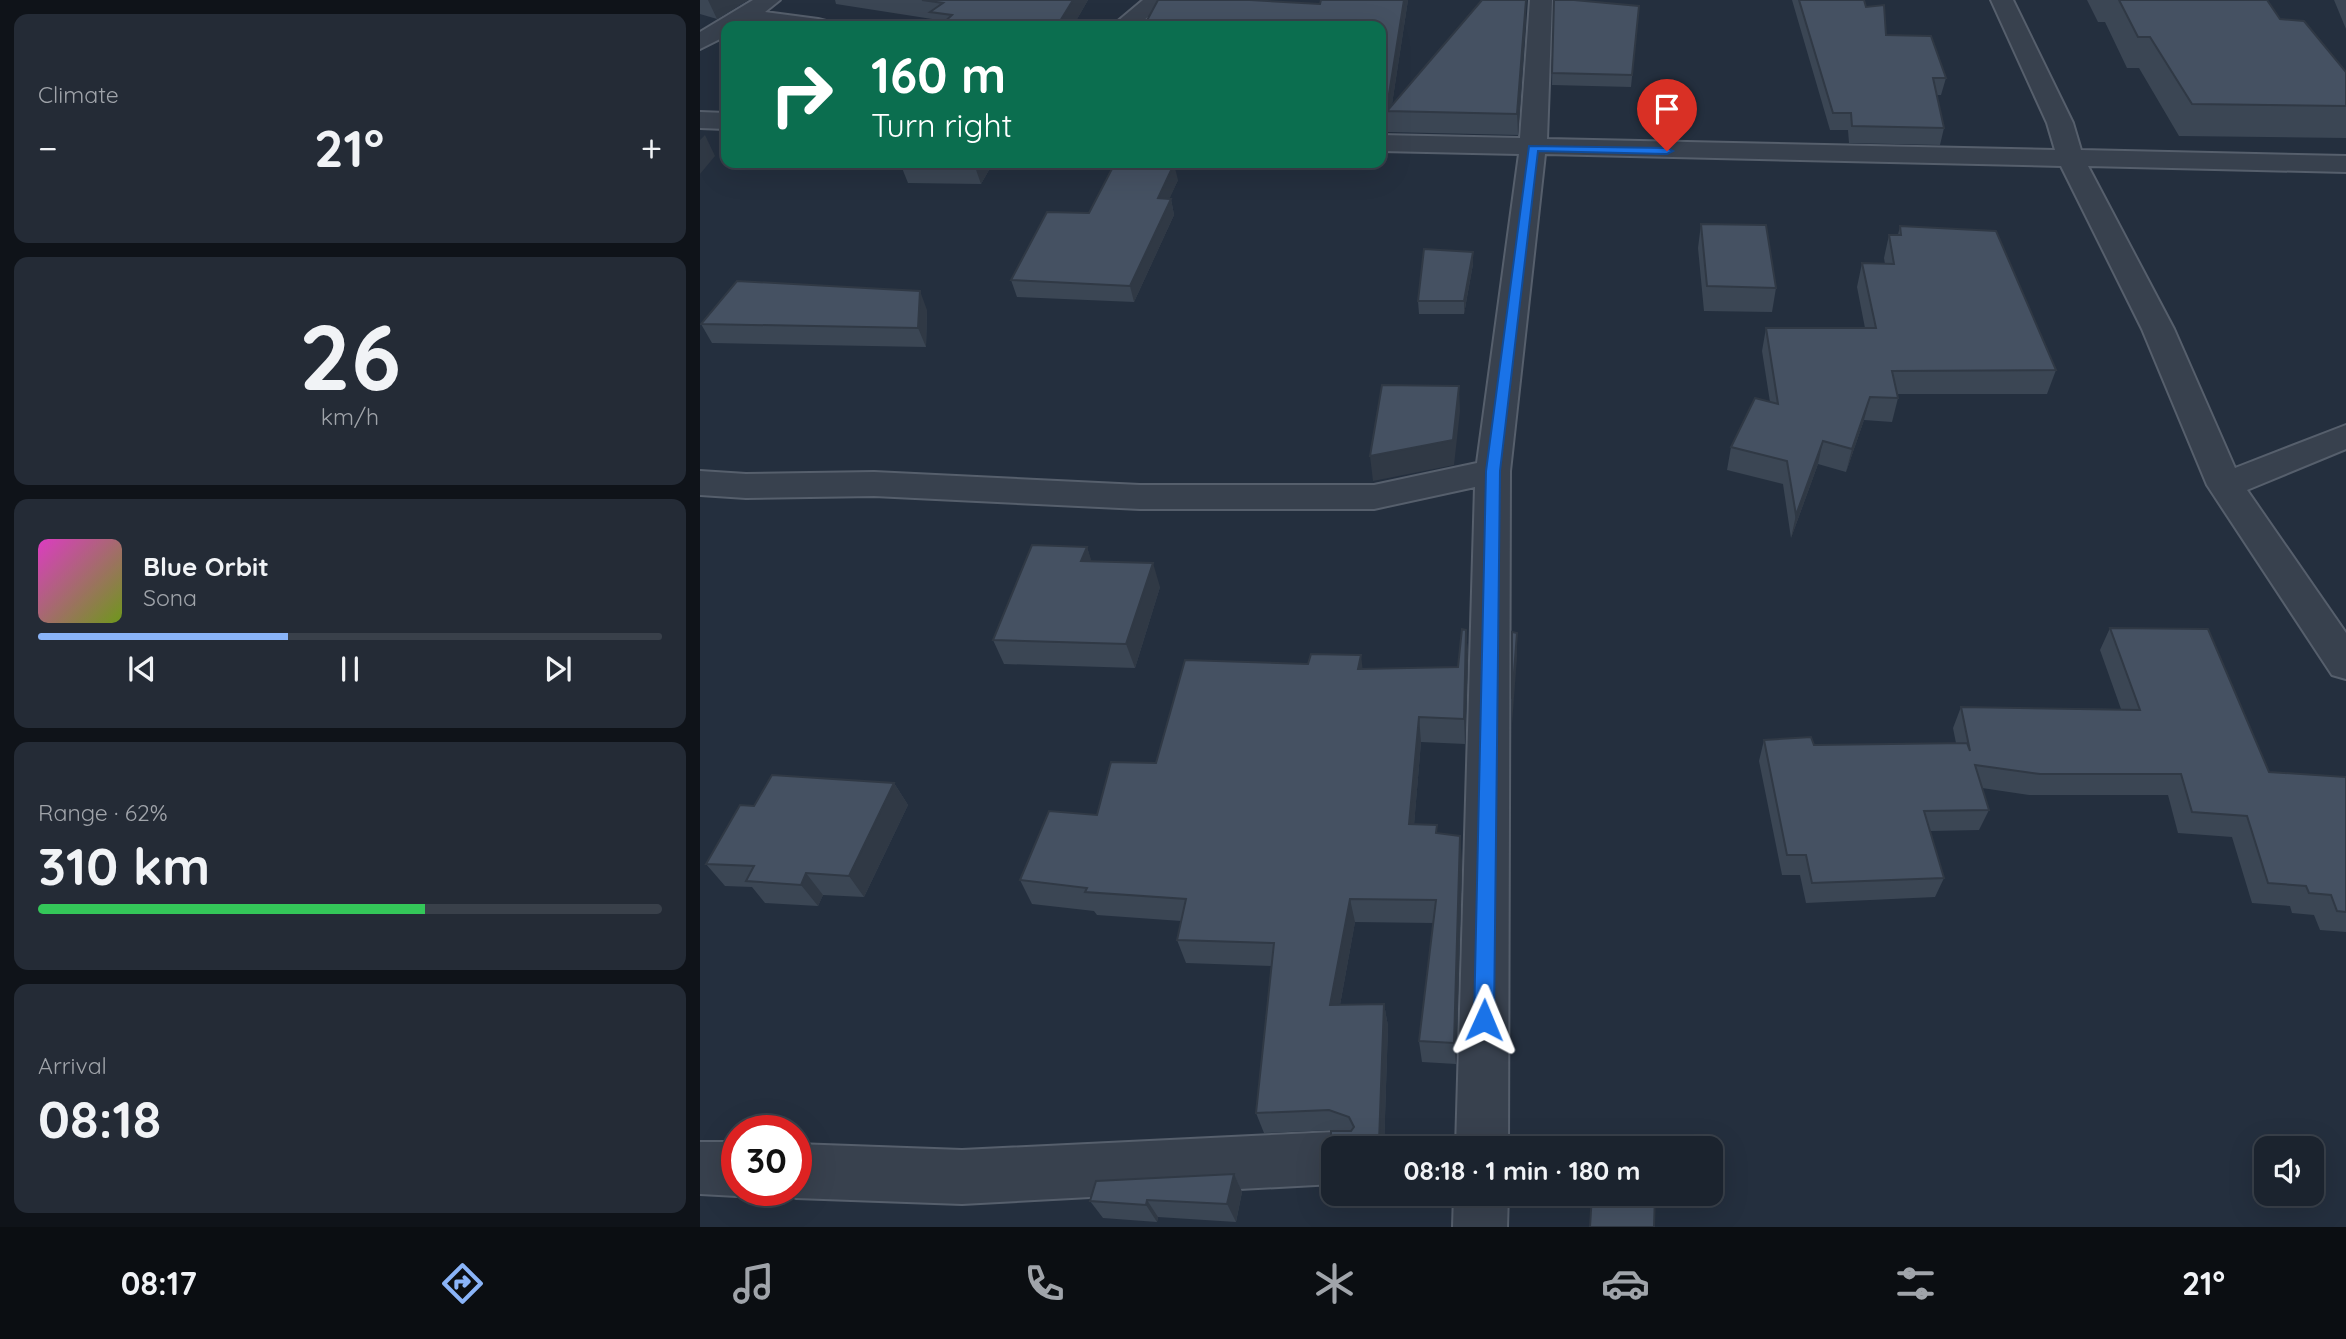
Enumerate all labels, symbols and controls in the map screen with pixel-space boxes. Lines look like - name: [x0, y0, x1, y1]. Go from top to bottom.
- text: 160 m: [871, 44, 1006, 105]
- icon: right: [756, 49, 847, 140]
- pin: [1637, 79, 1697, 151]
- text: Climate: [38, 80, 119, 109]
- icon: arrive: [1648, 90, 1686, 128]
- text: Turn right: [871, 105, 1012, 145]
- text: 21°: [314, 115, 384, 180]
- text: −: [38, 124, 58, 172]
- text: +: [641, 124, 662, 172]
- text: 26: [299, 299, 401, 413]
- text: km/h: [321, 402, 379, 431]
- text: Blue Orbit: [143, 550, 269, 583]
- text: Sona: [143, 583, 197, 612]
- icon: previous: [123, 650, 161, 688]
- icon: pause: [331, 650, 369, 688]
- icon: next: [539, 650, 577, 688]
- text: Range · 62%: [38, 798, 168, 827]
- text: 310 km: [38, 833, 210, 898]
- position arrow: [1447, 983, 1521, 1057]
- text: Arrival: [38, 1051, 107, 1080]
- text: 08:18: [38, 1086, 161, 1151]
- speed limit sign: 30: [721, 1115, 812, 1206]
- map controls: [2254, 1136, 2324, 1206]
- button: sound: [2254, 1136, 2324, 1206]
- text: 08:18 · 1 min · 180 m: [1404, 1154, 1640, 1187]
- icon: directions: [438, 1259, 487, 1308]
- icon: music: [729, 1259, 778, 1308]
- icon: phone: [1020, 1259, 1069, 1308]
- icon: climate: [1310, 1259, 1359, 1308]
- icon: car: [1601, 1259, 1650, 1308]
- icon: filters: [1891, 1259, 1940, 1308]
- text: 08:17: [121, 1263, 197, 1303]
- text: 21°: [2182, 1263, 2225, 1303]

